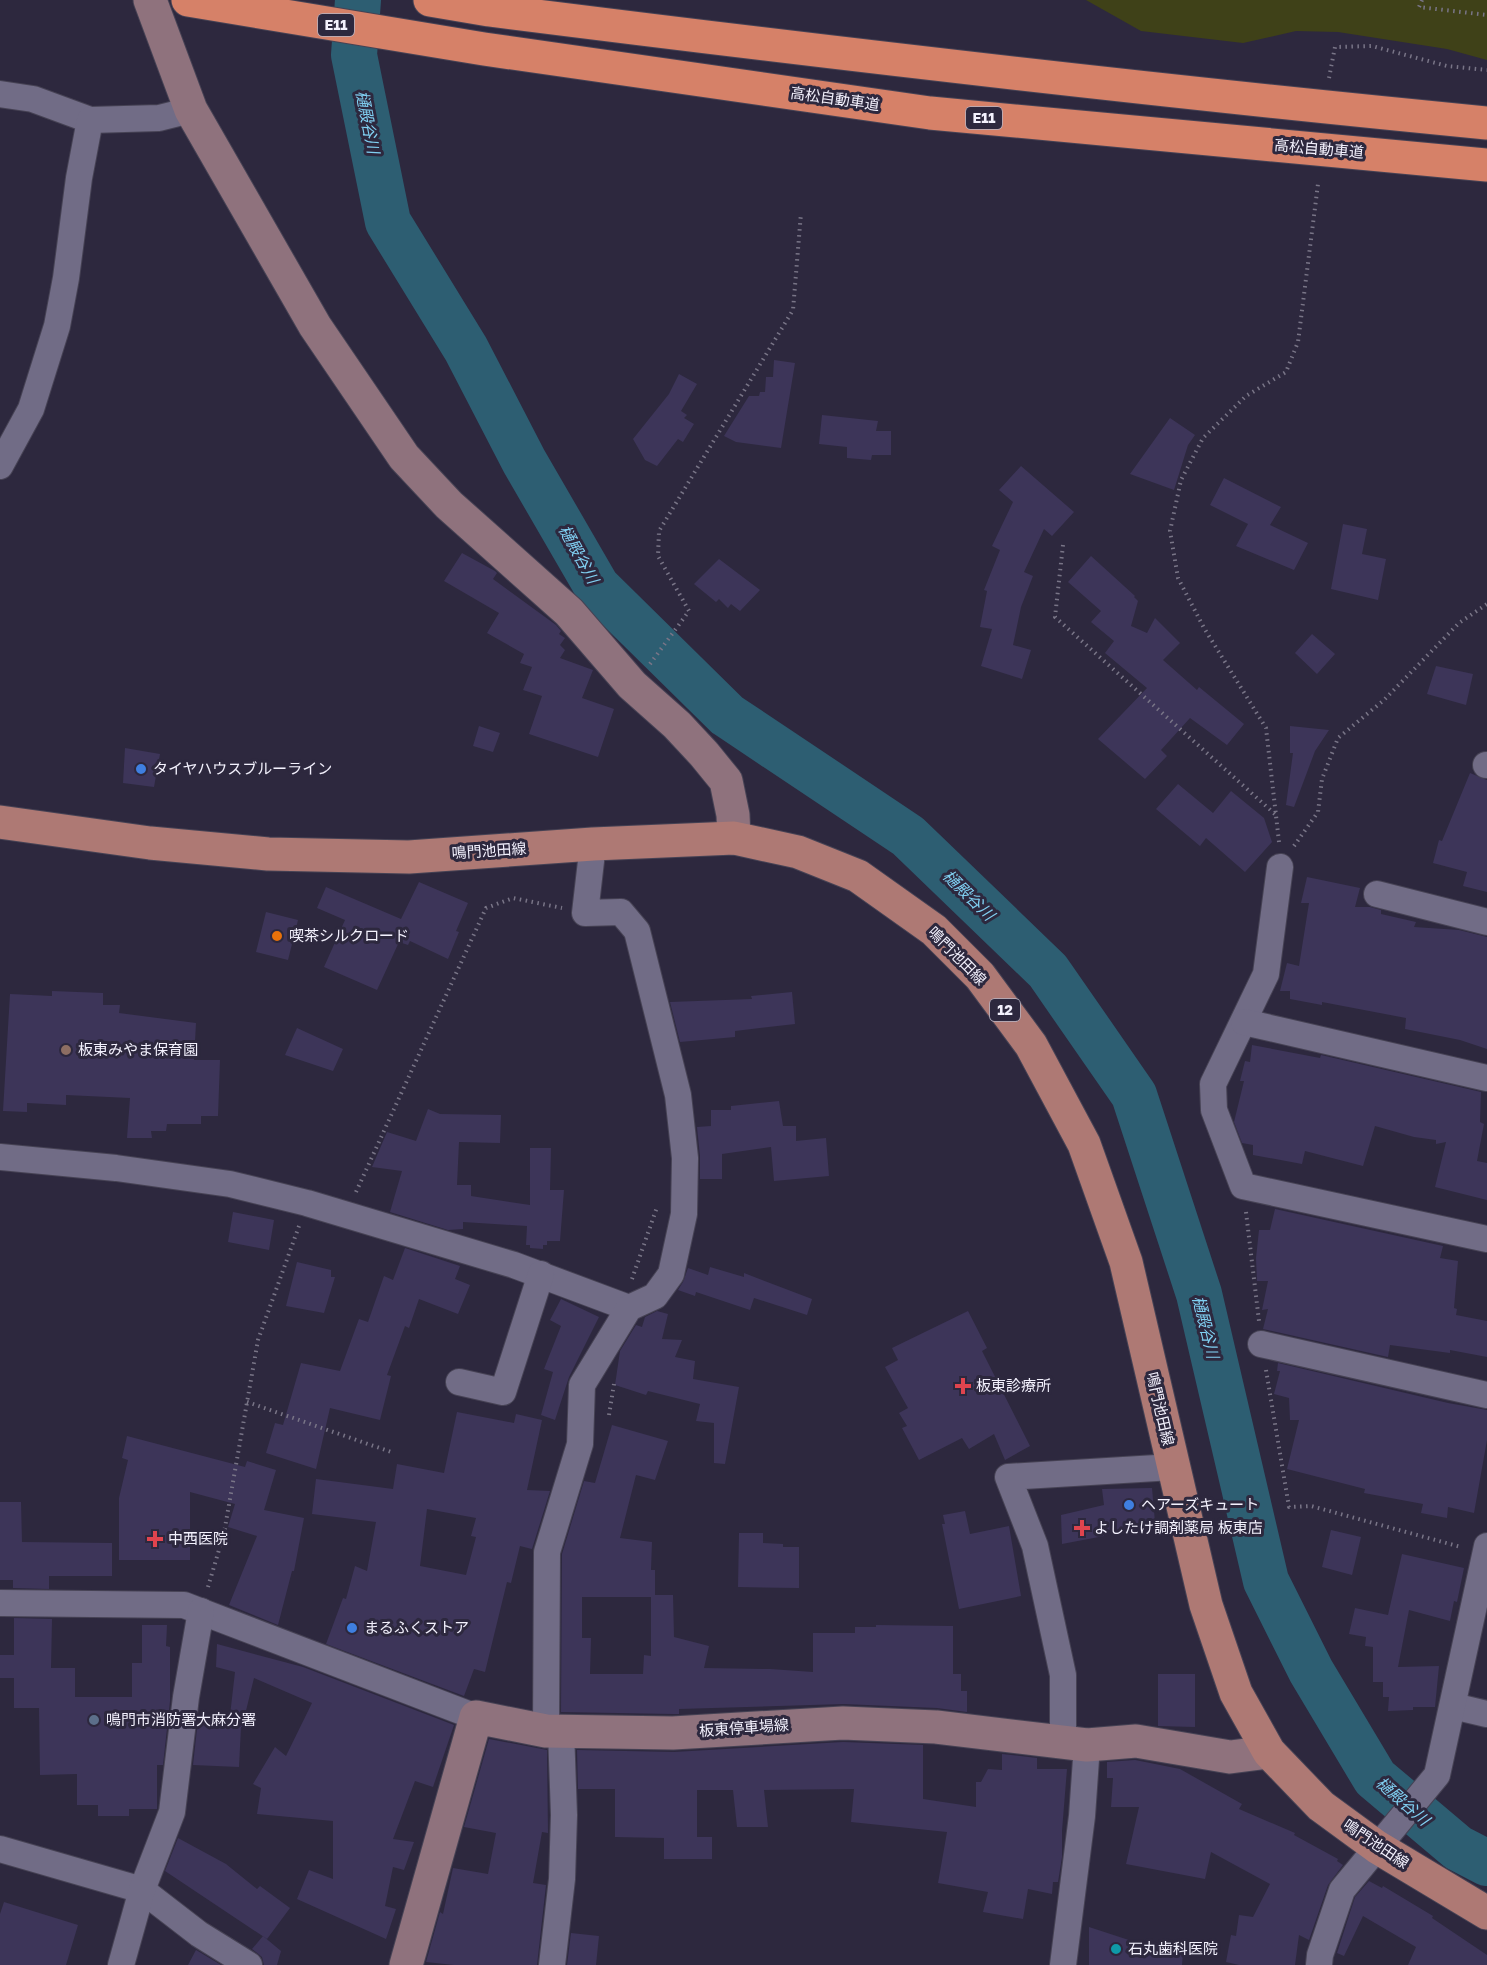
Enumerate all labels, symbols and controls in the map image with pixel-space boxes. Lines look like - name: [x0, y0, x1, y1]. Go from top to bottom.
- road number: E11: [318, 14, 354, 36]
- street label: 高松自動車道: [789, 83, 881, 113]
- water label: 樋殿谷川: [352, 89, 384, 157]
- road number: E11: [966, 107, 1002, 129]
- street label: 高松自動車道: [1273, 135, 1365, 161]
- water label: 樋殿谷川: [555, 521, 604, 589]
- place label: タイヤハウスブルーライン: [153, 759, 332, 777]
- marker: タイヤハウスブルーライン: [134, 762, 148, 776]
- street label: 鳴門池田線: [451, 838, 527, 862]
- water label: 樋殿谷川: [939, 866, 1000, 926]
- street label: 鳴門池田線: [925, 922, 991, 988]
- place label: 喫茶シルクロード: [289, 926, 409, 944]
- marker: 喫茶シルクロード: [270, 929, 284, 943]
- road number: 12: [990, 999, 1020, 1021]
- place label: 板東みやま保育園: [78, 1040, 198, 1058]
- marker: 板東みやま保育園: [59, 1043, 73, 1057]
- water label: 樋殿谷川: [1189, 1294, 1224, 1362]
- street label: 鳴門池田線: [1144, 1370, 1178, 1447]
- place label: 板東診療所: [976, 1376, 1051, 1394]
- marker: 板東診療所: [954, 1377, 972, 1395]
- place label: ヘアーズキュート: [1141, 1495, 1259, 1513]
- marker: ヘアーズキュート: [1122, 1498, 1136, 1512]
- place label: よしたけ調剤薬局 板東店: [1094, 1518, 1263, 1536]
- marker: よしたけ調剤薬局 板東店: [1075, 1521, 1089, 1535]
- place label: 中西医院: [168, 1529, 228, 1547]
- marker: 中西医院: [146, 1530, 164, 1548]
- place label: まるふくストア: [364, 1618, 469, 1636]
- marker: まるふくストア: [345, 1621, 359, 1635]
- place label: 鳴門市消防署大麻分署: [106, 1710, 256, 1728]
- marker: 鳴門市消防署大麻分署: [87, 1713, 101, 1727]
- street label: 板東停車場線: [698, 1715, 789, 1739]
- water label: 樋殿谷川: [1372, 1772, 1435, 1831]
- street label: 鳴門池田線: [1340, 1815, 1413, 1872]
- place label: 石丸歯科医院: [1128, 1939, 1218, 1957]
- marker: 石丸歯科医院: [1109, 1942, 1123, 1956]

